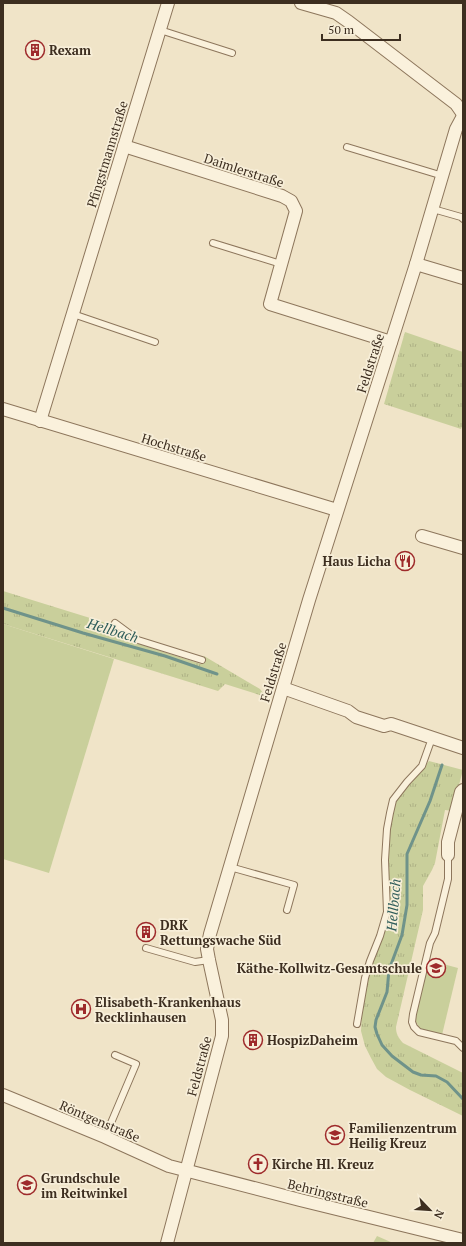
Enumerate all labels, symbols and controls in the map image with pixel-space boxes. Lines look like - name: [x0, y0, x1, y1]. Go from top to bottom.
- scale bar: [322, 16, 400, 42]
- text: 50 m: [328, 22, 355, 37]
- building icon: Rexam: [24, 39, 46, 61]
- place label: Rexam: [49, 41, 91, 59]
- street label: Pfingstmannstraße: [82, 98, 132, 210]
- street label: Daimlerstraße: [202, 149, 286, 191]
- street label: Feldstraße: [352, 331, 388, 395]
- street label: Hochstraße: [139, 429, 209, 465]
- restaurant icon: Haus Licha: [394, 550, 416, 572]
- place label: Haus Licha: [323, 552, 392, 570]
- water label: Hellbach: [84, 613, 141, 647]
- street label: Feldstraße: [255, 640, 291, 704]
- water label: Hellbach: [381, 878, 405, 933]
- place label: DRK Rettungswache Süd: [160, 916, 282, 949]
- building icon: DRK Rettungswache Süd: [135, 921, 157, 943]
- school or university icon: Käthe-Kollwitz-Gesamtschule: [425, 957, 447, 979]
- place label: Käthe-Kollwitz-Gesamtschule: [237, 959, 422, 977]
- place label: Elisabeth-Krankenhaus Recklinhausen: [95, 993, 241, 1026]
- hospital icon: Elisabeth-Krankenhaus Recklinhausen: [70, 998, 92, 1020]
- building icon: HospizDaheim: [242, 1029, 264, 1051]
- place label: HospizDaheim: [267, 1031, 358, 1049]
- street label: Feldstraße: [182, 1034, 216, 1098]
- street label: Röntgenstraße: [57, 1096, 143, 1146]
- place label: Familienzentrum Heilig Kreuz: [349, 1119, 457, 1152]
- school or university icon: Familienzentrum Heilig Kreuz: [324, 1124, 346, 1146]
- church icon: Kirche Hl. Kreuz: [247, 1153, 269, 1175]
- place label: Kirche Hl. Kreuz: [272, 1155, 374, 1173]
- place label: Grundschule im Reitwinkel: [41, 1169, 128, 1202]
- school or university icon: Grundschule im Reitwinkel: [16, 1174, 38, 1196]
- street label: Behringstraße: [286, 1174, 370, 1212]
- north arrow: [410, 1190, 450, 1230]
- text: N: [431, 1207, 447, 1222]

